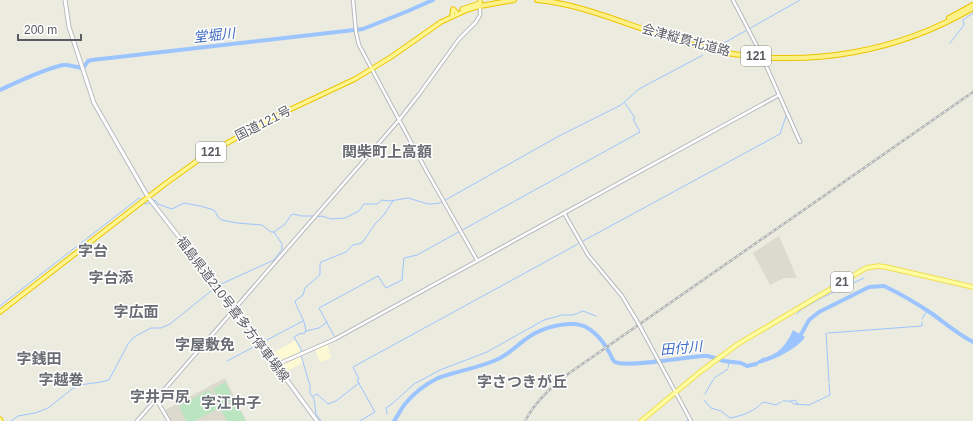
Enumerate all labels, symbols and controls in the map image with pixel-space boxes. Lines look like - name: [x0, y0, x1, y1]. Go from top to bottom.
- scale bar: [18, 16, 81, 42]
- street label: 会津縦貫北道路: [640, 21, 732, 59]
- text: 200 m: [24, 23, 57, 37]
- water label: 堂堀川: [192, 25, 238, 45]
- road number: 121: [741, 46, 771, 66]
- street label: 国道121号: [233, 103, 293, 143]
- road number: 121: [196, 142, 226, 162]
- district label: 関柴町上高額: [342, 143, 432, 160]
- street label: 福島県道210号喜多方停車場線: [174, 234, 292, 384]
- district label: 字台: [78, 242, 108, 259]
- district label: 字台添: [88, 269, 134, 286]
- road number: 21: [831, 272, 853, 292]
- district label: 字広面: [113, 303, 159, 320]
- district label: 字屋敷免: [175, 336, 235, 353]
- water label: 田付川: [659, 338, 705, 358]
- district label: 字銭田: [16, 350, 62, 367]
- district label: 字越巻: [38, 371, 84, 388]
- district label: 字さつきが丘: [477, 373, 567, 390]
- district label: 字井戸尻: [130, 388, 190, 405]
- district label: 字江中子: [201, 394, 261, 411]

